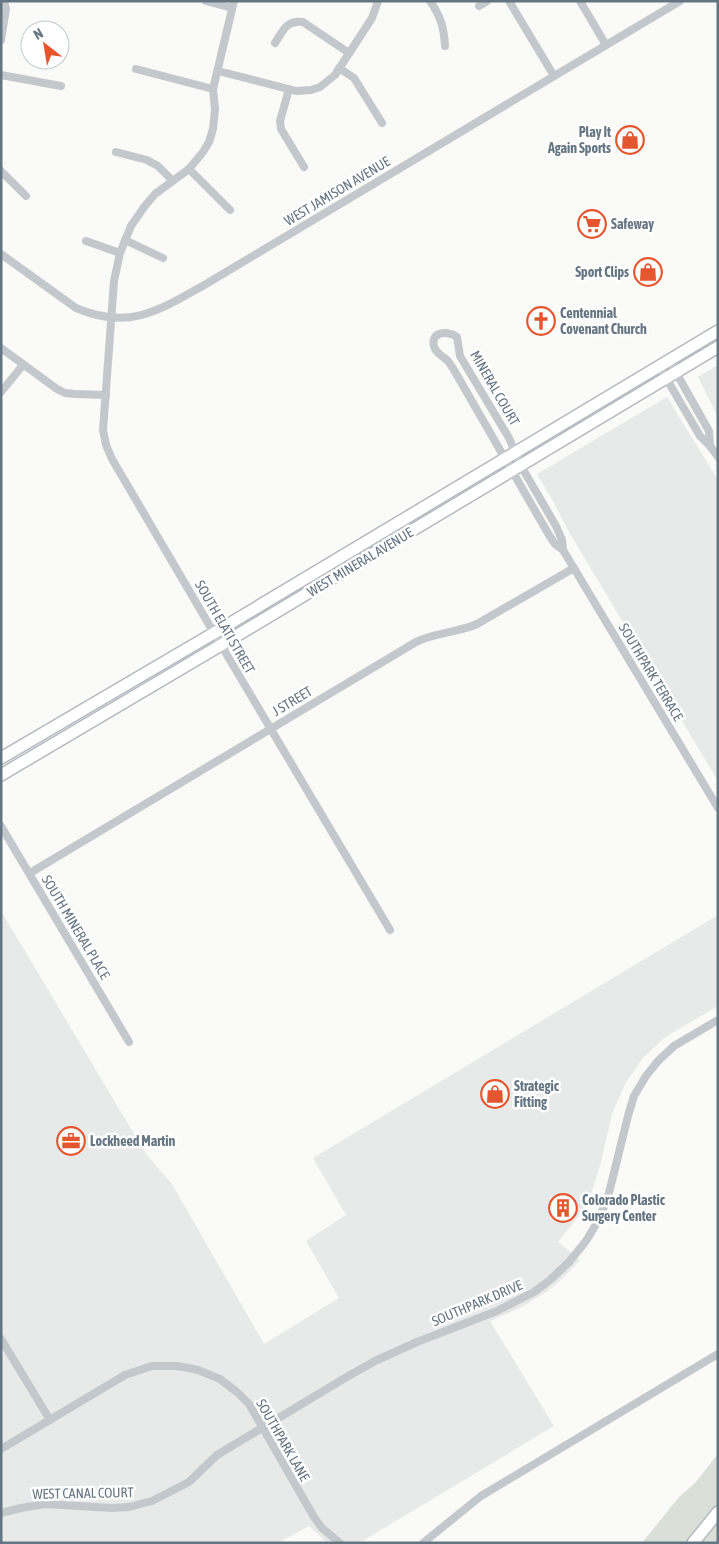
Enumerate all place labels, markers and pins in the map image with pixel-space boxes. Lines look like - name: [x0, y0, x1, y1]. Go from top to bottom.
- place label: Play It Again Sports: [547, 124, 611, 156]
- shop icon: Play It Again Sports: [615, 125, 645, 155]
- supermarket icon: Safeway: [577, 209, 607, 239]
- place label: Safeway: [611, 216, 654, 232]
- shop icon: Sport Clips: [633, 257, 663, 287]
- place label: Sport Clips: [575, 264, 629, 280]
- place label: Centennial Covenant Church: [560, 305, 647, 337]
- church icon: Centennial Covenant Church: [526, 306, 556, 336]
- place label: Strategic Fitting: [514, 1078, 560, 1110]
- shop icon: Strategic Fitting: [480, 1079, 510, 1109]
- office icon: Lockheed Martin: [56, 1126, 86, 1156]
- place label: Lockheed Martin: [90, 1133, 175, 1149]
- place label: Colorado Plastic Surgery Center: [582, 1192, 666, 1224]
- building icon: Colorado Plastic Surgery Center: [548, 1193, 578, 1223]

